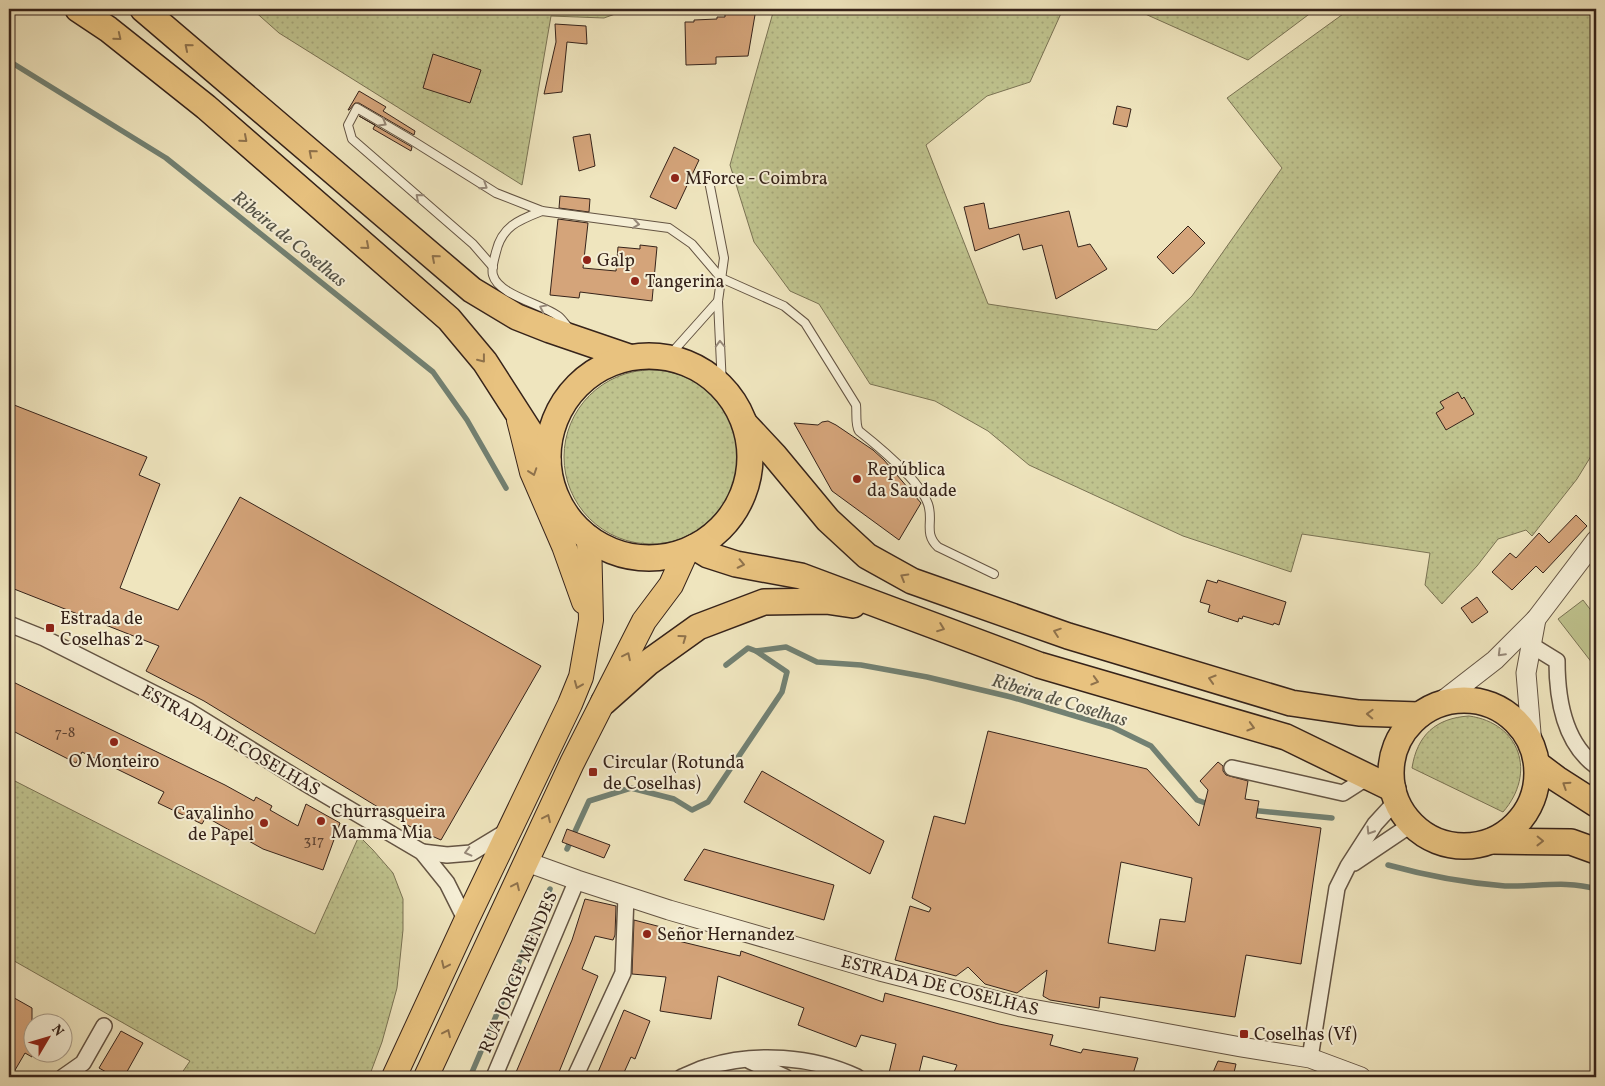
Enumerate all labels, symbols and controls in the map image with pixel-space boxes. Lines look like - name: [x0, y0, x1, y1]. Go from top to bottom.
- one-way arrow: [112, 31, 121, 39]
- one-way arrow: [185, 44, 194, 53]
- one-way arrow: [377, 117, 386, 127]
- one-way arrow: [238, 133, 247, 142]
- one-way arrow: [309, 150, 318, 158]
- place label: MForce - Coimbra: [685, 167, 828, 192]
- marker: MForce - Coimbra: [669, 172, 681, 184]
- one-way arrow: [478, 179, 487, 189]
- water label: Ribeira de Coselhas: [226, 185, 352, 294]
- one-way arrow: [416, 194, 425, 203]
- one-way arrow: [632, 218, 641, 228]
- one-way arrow: [360, 240, 369, 249]
- place label: Galp: [597, 249, 635, 274]
- marker: Galp: [581, 254, 593, 266]
- one-way arrow: [432, 256, 441, 264]
- place label: Tangerina: [645, 270, 725, 295]
- marker: Tangerina: [629, 275, 641, 287]
- one-way arrow: [540, 305, 549, 315]
- one-way arrow: [715, 340, 725, 348]
- one-way arrow: [476, 353, 484, 362]
- place label: República da Saudade: [867, 458, 957, 504]
- one-way arrow: [527, 467, 537, 475]
- marker: República da Saudade: [851, 473, 863, 485]
- one-way arrow: [736, 558, 745, 569]
- one-way arrow: [900, 573, 909, 583]
- place label: Estrada de Coselhas 2: [60, 607, 144, 653]
- marker: Estrada de Coselhas 2: [44, 622, 56, 634]
- one-way arrow: [937, 622, 945, 632]
- one-way arrow: [1053, 628, 1061, 638]
- one-way arrow: [677, 635, 686, 644]
- one-way arrow: [1498, 647, 1507, 656]
- one-way arrow: [621, 652, 631, 661]
- water label: Ribeira de Coselhas: [988, 668, 1130, 734]
- one-way arrow: [1208, 675, 1217, 685]
- one-way arrow: [1090, 676, 1099, 686]
- street label: ESTRADA DE COSELHAS: [136, 680, 325, 803]
- one-way arrow: [573, 680, 584, 689]
- one-way arrow: [1366, 708, 1374, 719]
- one-way arrow: [1246, 721, 1255, 731]
- house number: 7-8: [55, 723, 75, 744]
- marker: O Monteiro: [108, 736, 120, 748]
- place label: O Monteiro: [69, 750, 159, 775]
- place label: Circular (Rotunda de Coselhas): [603, 751, 745, 797]
- marker: Circular (Rotunda de Coselhas): [587, 766, 599, 778]
- one-way arrow: [1562, 782, 1572, 791]
- place label: Churrasqueira Mamma Mia: [331, 800, 446, 846]
- place label: Cavalinho de Papel: [174, 802, 254, 848]
- one-way arrow: [541, 814, 552, 823]
- marker: Churrasqueira Mamma Mia: [315, 815, 327, 827]
- marker: Cavalinho de Papel: [258, 817, 270, 829]
- one-way arrow: [1367, 826, 1377, 835]
- house number: 317: [304, 831, 324, 852]
- one-way arrow: [1537, 836, 1545, 847]
- one-way arrow: [464, 846, 473, 856]
- one-way arrow: [510, 882, 520, 891]
- street label: RUA JORGE MENDES: [474, 888, 565, 1057]
- place label: Señor Hernandez: [657, 923, 795, 948]
- marker: Señor Hernandez: [641, 928, 653, 940]
- street label: ESTRADA DE COSELHAS: [838, 950, 1041, 1023]
- one-way arrow: [442, 960, 452, 969]
- north arrow: [22, 1014, 72, 1064]
- text: N: [46, 1021, 68, 1041]
- place label: Coselhas (Vf): [1254, 1023, 1357, 1048]
- marker: Coselhas (Vf): [1238, 1028, 1250, 1040]
- one-way arrow: [441, 1029, 451, 1038]

